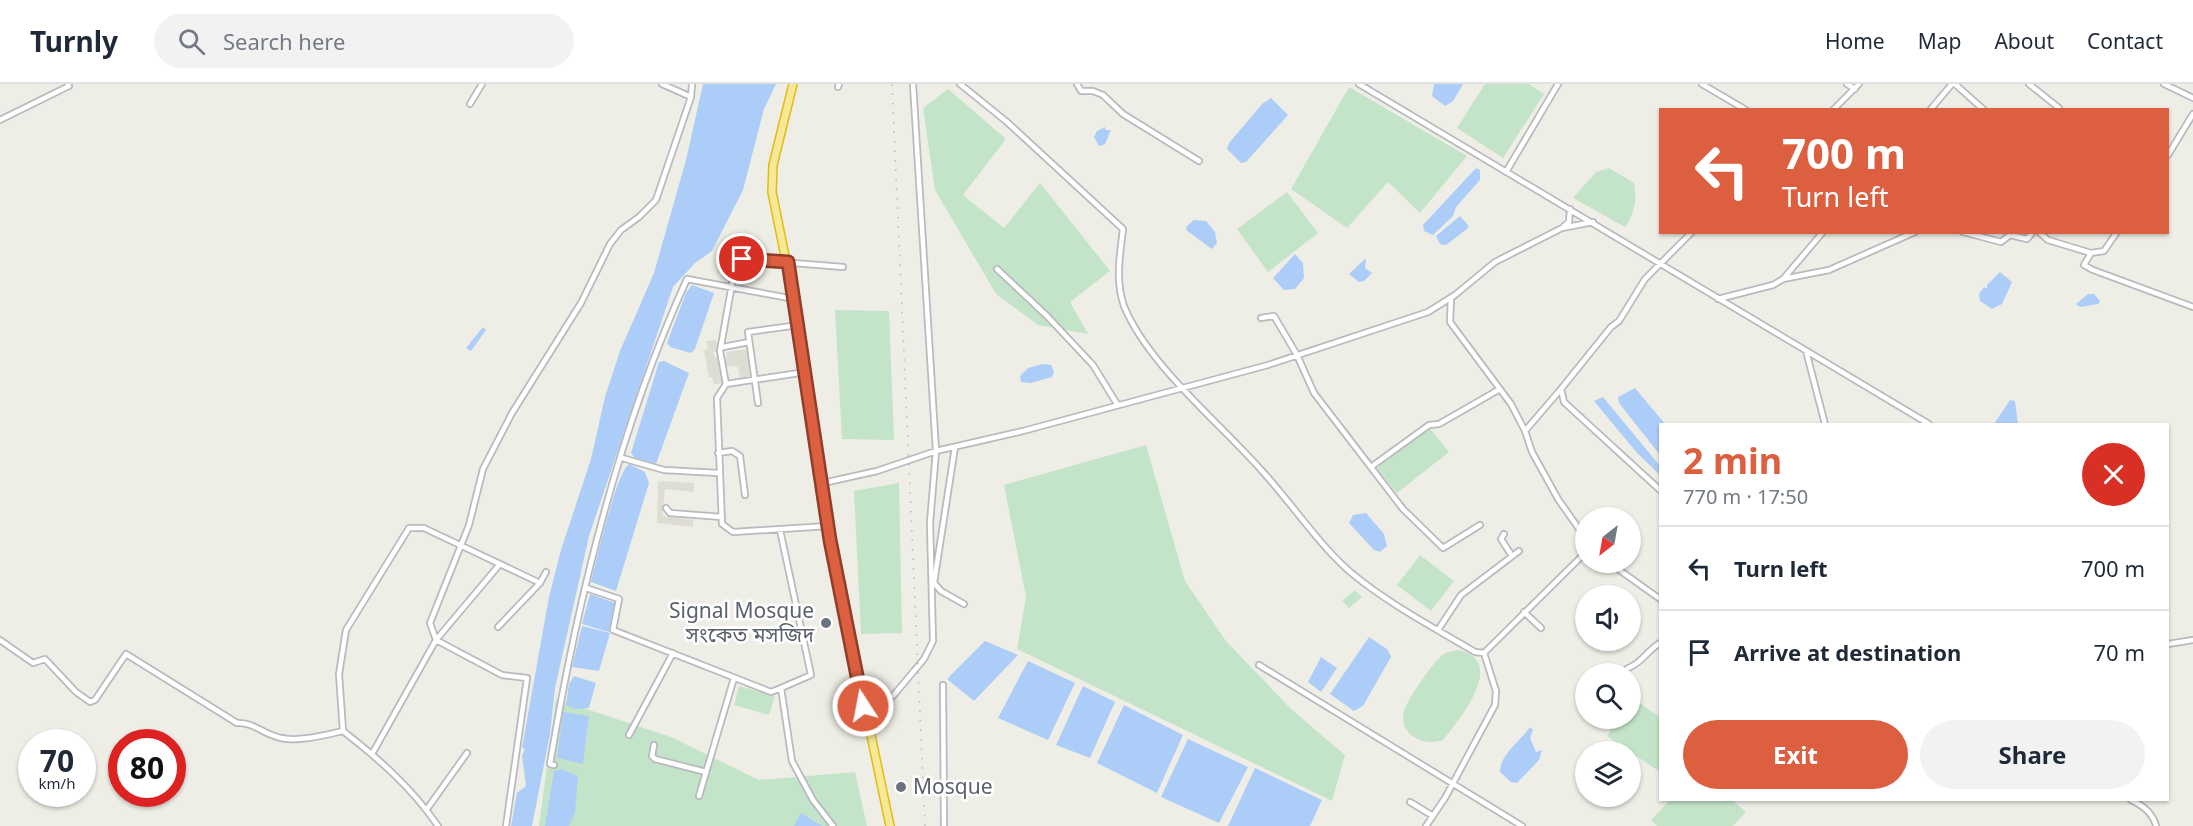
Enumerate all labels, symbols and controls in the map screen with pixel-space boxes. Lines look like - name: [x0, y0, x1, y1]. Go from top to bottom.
- search box: [154, 14, 574, 68]
- text: Turnly: [30, 22, 118, 60]
- icon: search: [175, 25, 208, 58]
- text: Search here: [223, 26, 345, 56]
- text: Home: [1825, 27, 1885, 55]
- text: Map: [1918, 27, 1961, 55]
- text: About: [1994, 27, 2054, 55]
- text: Contact: [2087, 27, 2163, 55]
- text: 700 m: [1782, 124, 1906, 181]
- icon: left: [1683, 132, 1761, 210]
- text: Turn left: [1782, 178, 1888, 215]
- pin: [716, 233, 767, 284]
- icon: arrive: [725, 242, 758, 275]
- text: 2 min: [1683, 436, 1782, 485]
- button: close: [2082, 443, 2145, 506]
- text: 770 m · 17:50: [1683, 483, 1808, 510]
- north arrow: [1575, 507, 1641, 573]
- map controls: [1575, 507, 1641, 807]
- icon: left: [1683, 552, 1716, 585]
- text: Turn left: [1734, 553, 1828, 583]
- text: 700 m: [2081, 553, 2145, 583]
- button: sound: [1575, 585, 1641, 651]
- place label: Signal Mosque সংকেত মসজিদ: [669, 596, 814, 648]
- marker: Signal Mosque সংকেত মসজিদ: [819, 616, 833, 630]
- icon: arrive: [1683, 636, 1716, 669]
- text: Arrive at destination: [1734, 637, 1961, 667]
- text: 70 m: [2094, 637, 2145, 667]
- button: search: [1575, 663, 1641, 729]
- position arrow: [831, 674, 895, 738]
- button: Exit: [1683, 720, 1908, 789]
- button: Share: [1920, 720, 2145, 789]
- speed limit sign: 80: [108, 729, 186, 807]
- text: 70: [40, 740, 74, 781]
- button: layers: [1575, 741, 1641, 807]
- place label: Mosque: [913, 772, 993, 800]
- text: km/h: [39, 773, 75, 793]
- marker: Mosque: [894, 780, 908, 794]

